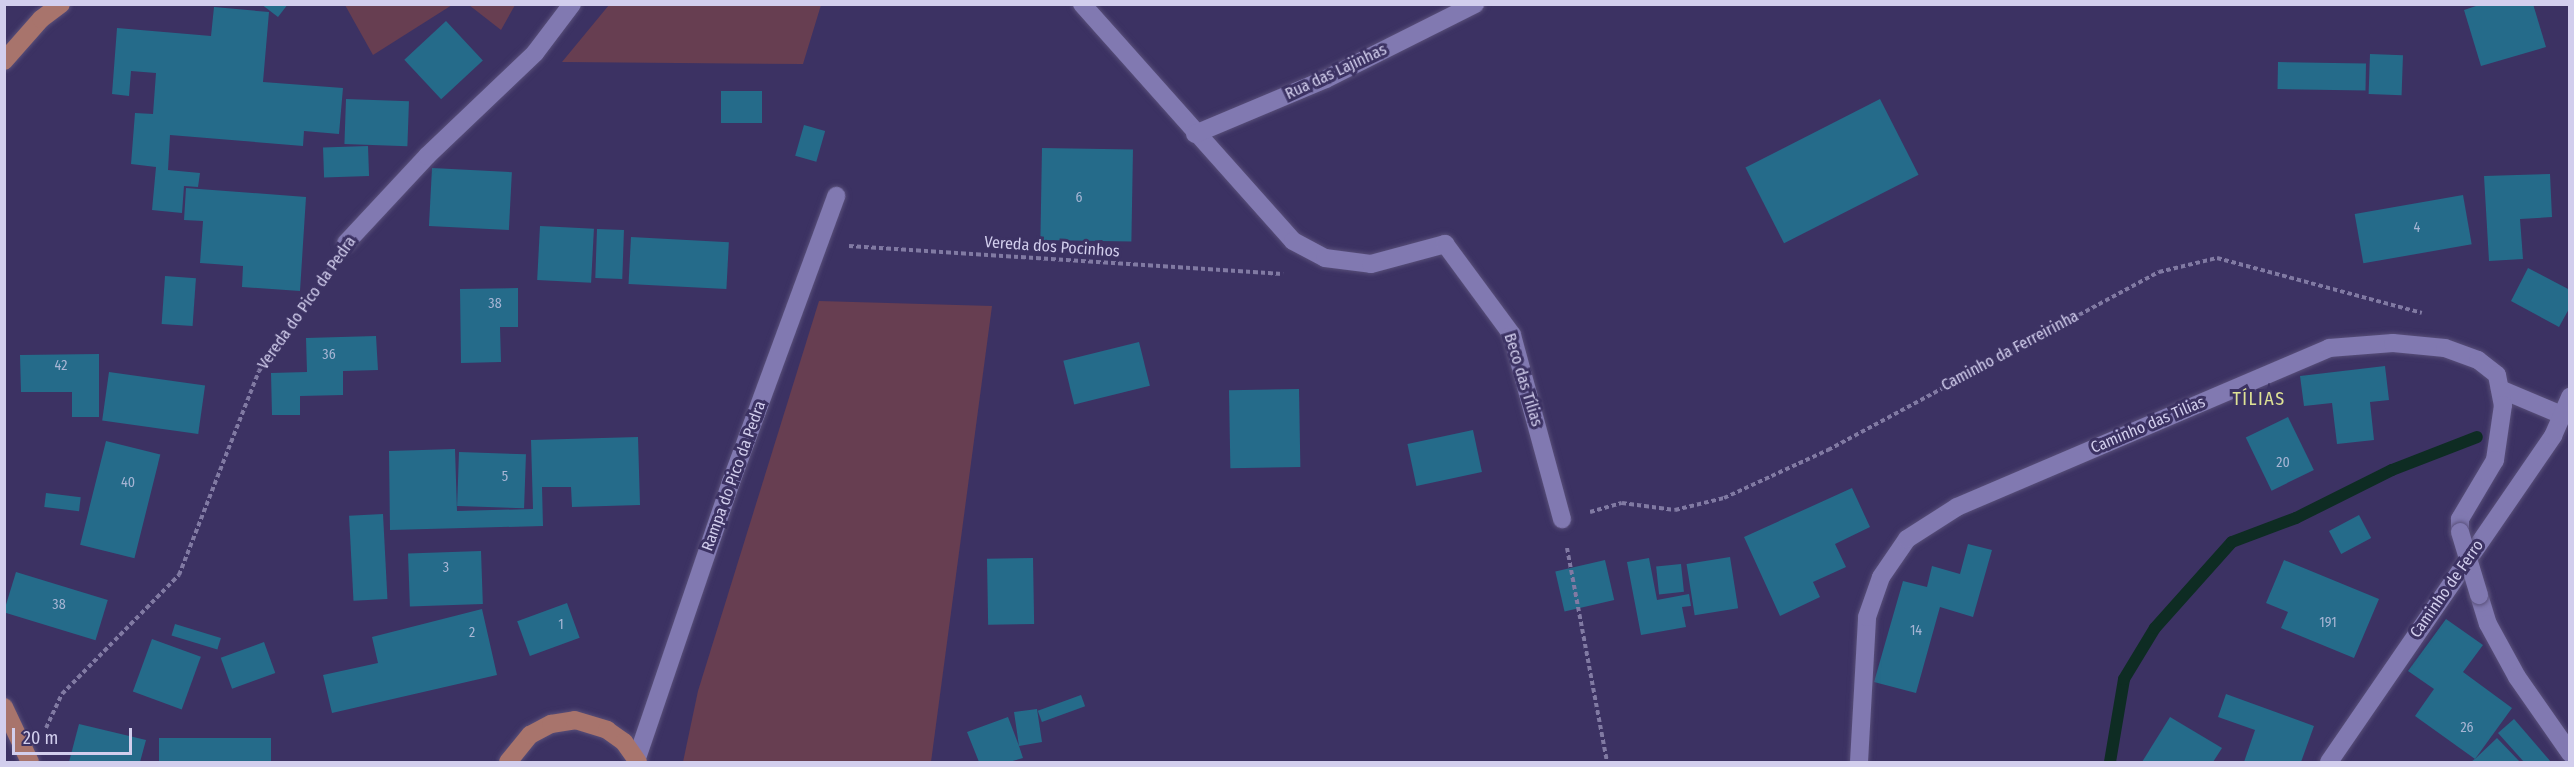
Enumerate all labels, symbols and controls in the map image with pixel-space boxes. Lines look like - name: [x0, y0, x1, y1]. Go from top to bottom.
- street label: Rua das Lajinhas: [1282, 40, 1390, 104]
- house number: 6: [1076, 190, 1082, 206]
- house number: 4: [2414, 220, 2420, 236]
- street label: Vereda do Pico da Pedra: [254, 233, 360, 373]
- street label: Vereda dos Pocinhos: [984, 233, 1120, 261]
- house number: 38: [488, 296, 502, 312]
- street label: Caminho da Ferreirinha: [1938, 307, 2082, 395]
- street label: Beco das Tílias: [1500, 331, 1546, 429]
- house number: 36: [322, 347, 336, 363]
- house number: 42: [55, 358, 67, 374]
- district label: TÍLIAS: [2232, 388, 2286, 410]
- street label: Caminho das Tilias: [2088, 392, 2208, 458]
- street label: Rampa do Pico da Pedra: [698, 398, 770, 554]
- house number: 20: [2276, 455, 2290, 471]
- house number: 5: [502, 469, 508, 485]
- house number: 40: [121, 475, 135, 491]
- street label: Caminho de Ferro: [2406, 536, 2488, 642]
- house number: 3: [443, 560, 449, 576]
- house number: 38: [52, 597, 66, 613]
- house number: 191: [2319, 615, 2337, 631]
- house number: 1: [558, 617, 564, 633]
- house number: 14: [1910, 623, 1922, 639]
- house number: 2: [469, 625, 475, 641]
- scale bar: [15, 716, 135, 754]
- house number: 26: [2460, 720, 2474, 736]
- text: 20 m: [23, 727, 58, 749]

